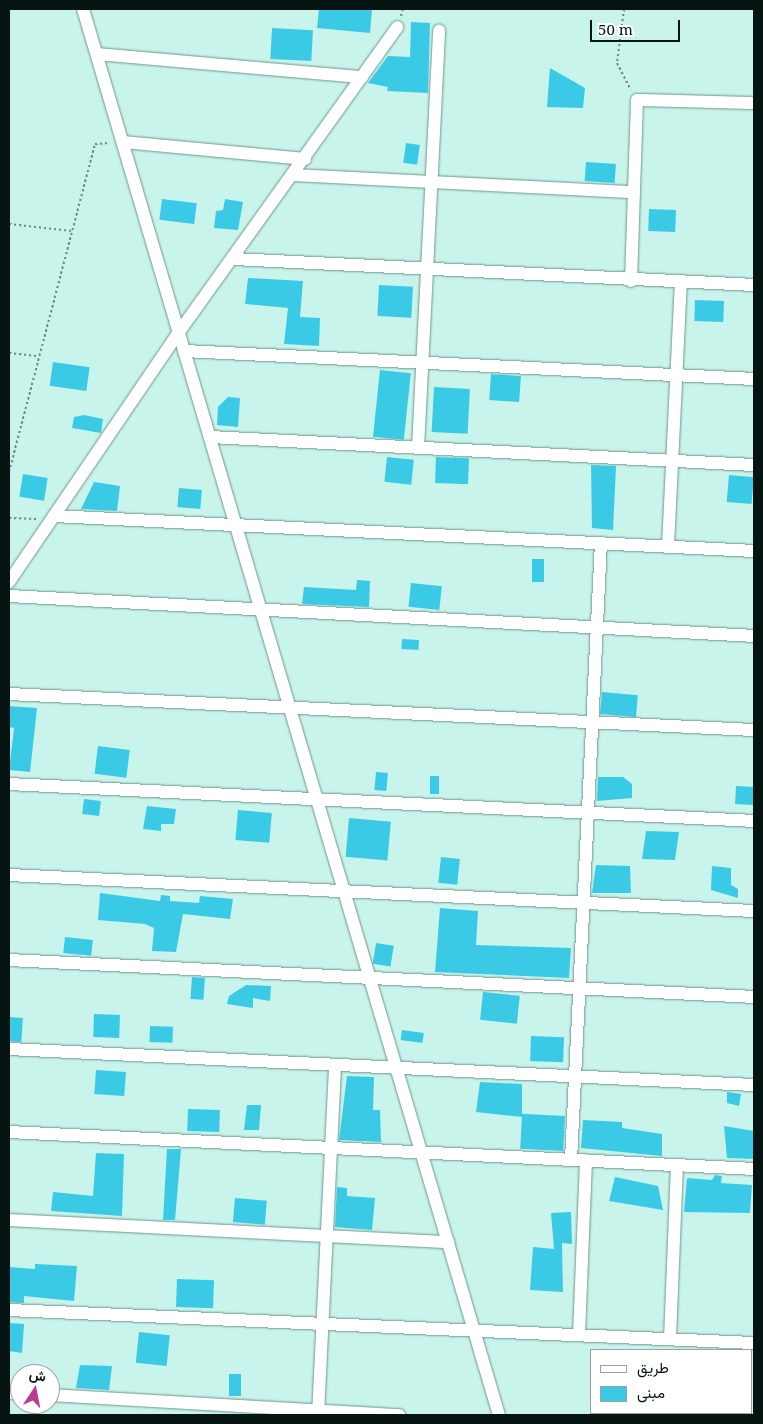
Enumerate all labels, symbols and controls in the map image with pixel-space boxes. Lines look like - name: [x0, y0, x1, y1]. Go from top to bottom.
- scale bar: [593, 10, 683, 42]
- text: 50 m: [598, 19, 633, 39]
- legend: [590, 1349, 753, 1414]
- text: طريق: [637, 1357, 669, 1377]
- north arrow: [10, 1364, 60, 1414]
- text: ش: [28, 1364, 48, 1386]
- text: مبنى: [637, 1382, 665, 1402]

